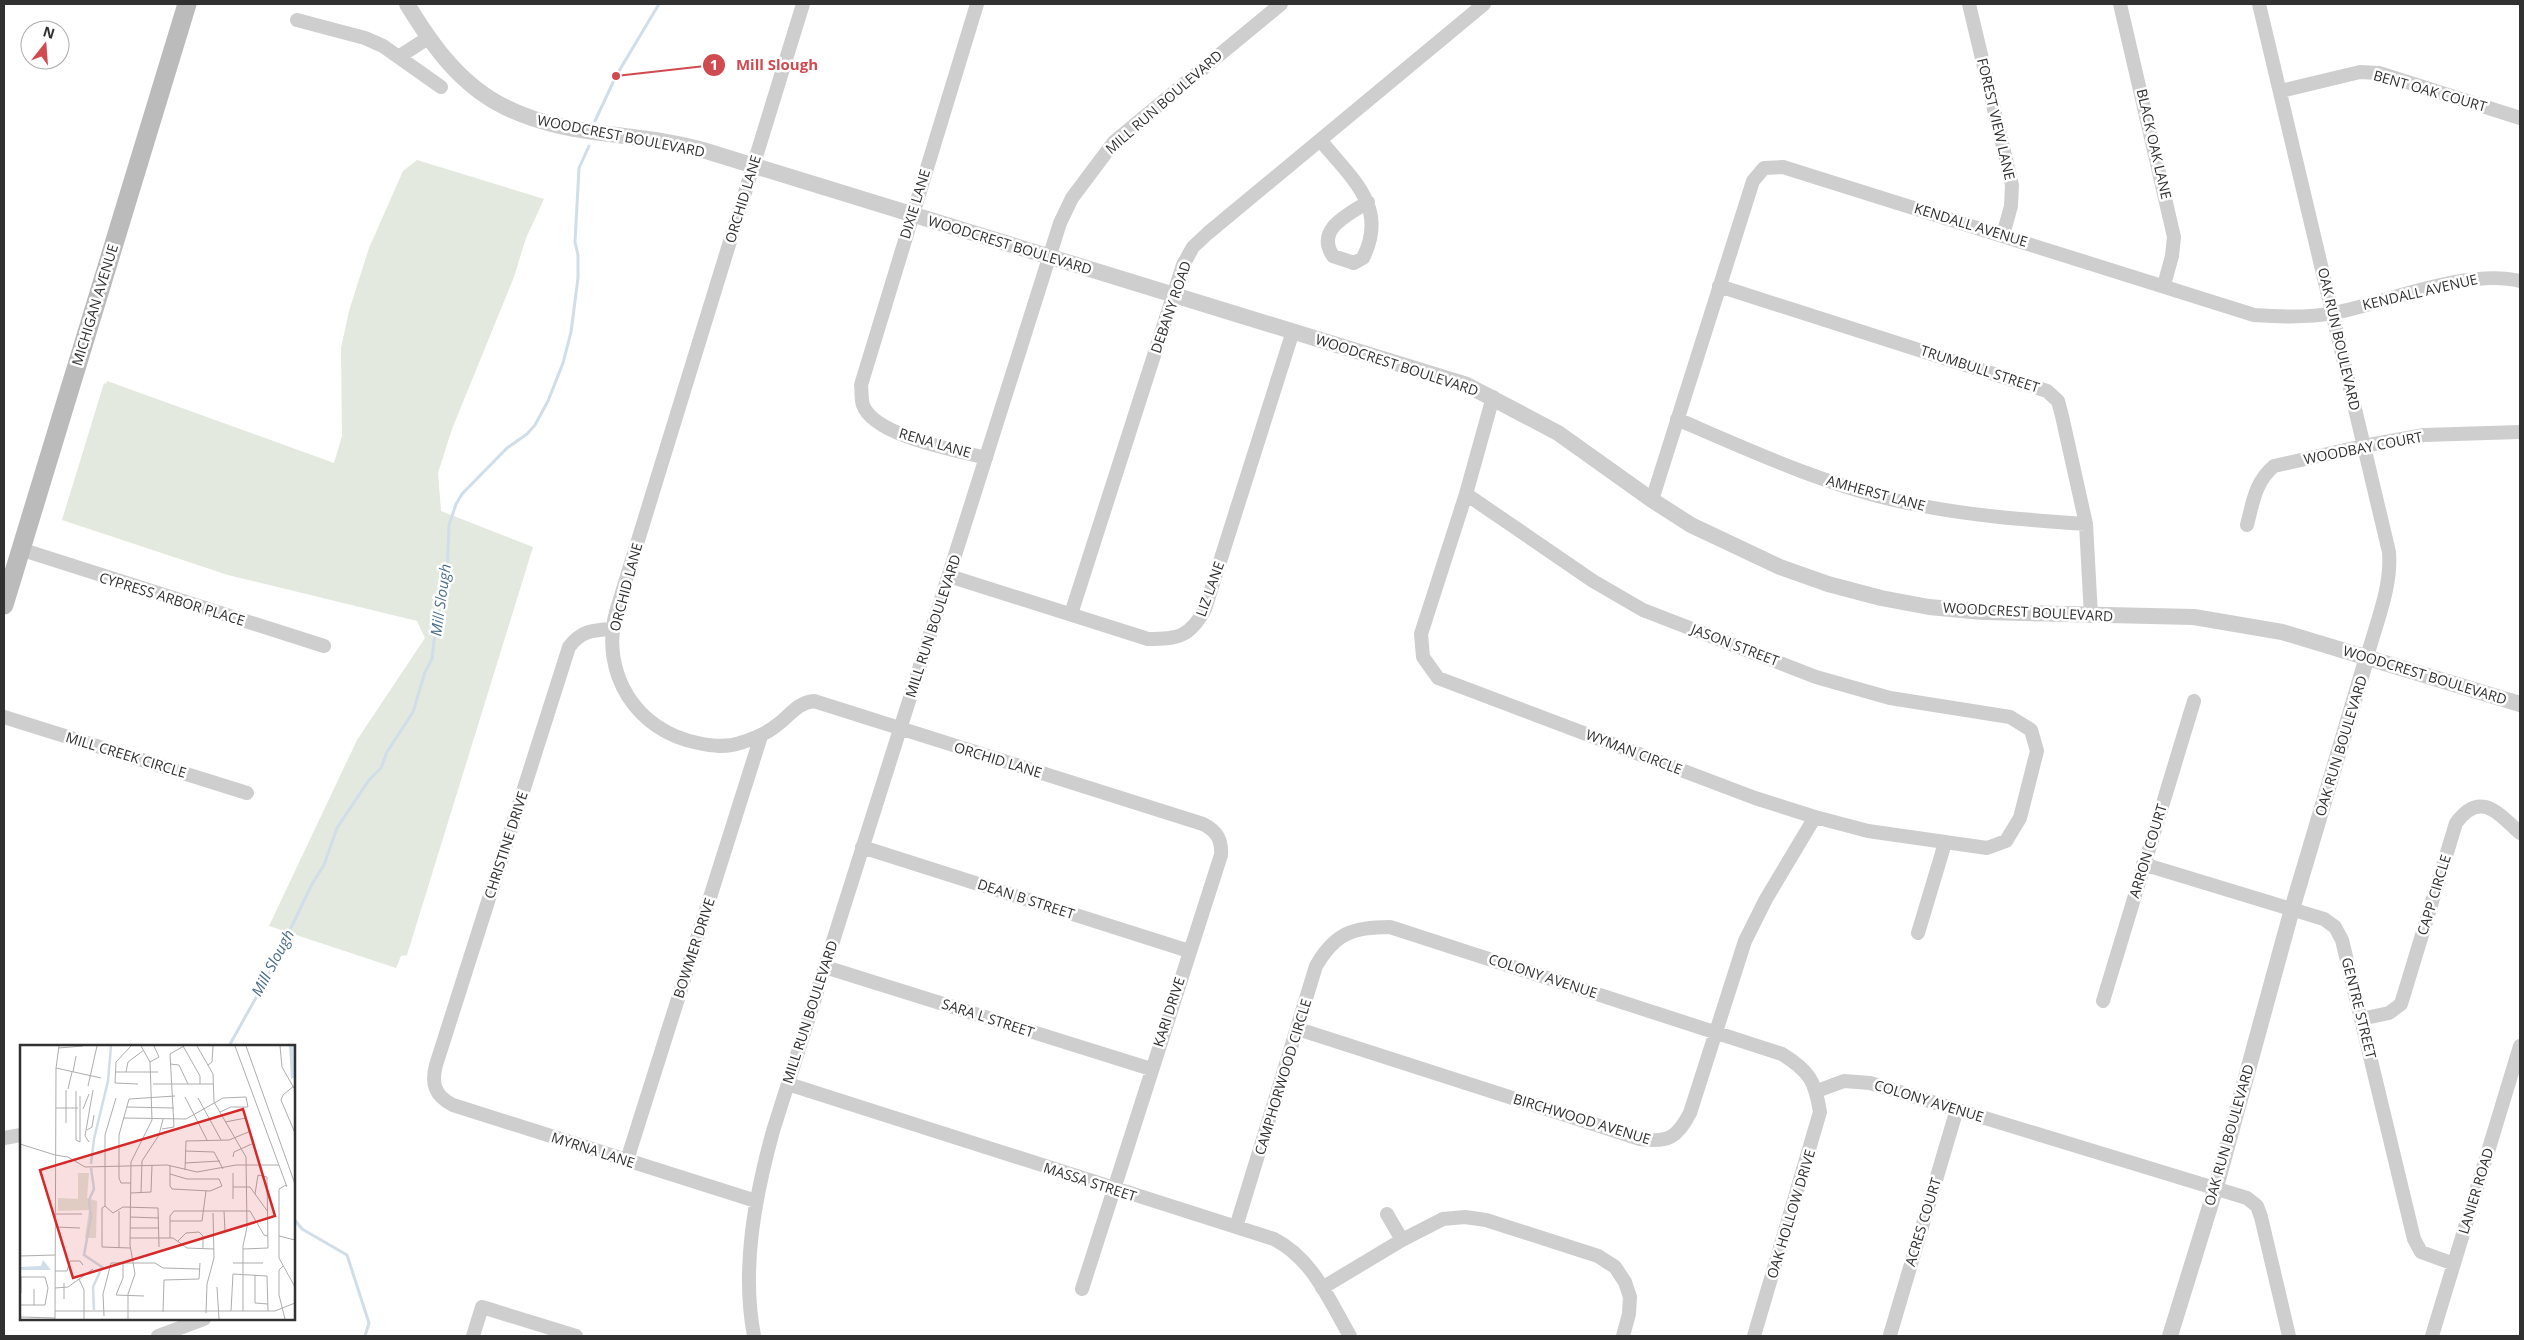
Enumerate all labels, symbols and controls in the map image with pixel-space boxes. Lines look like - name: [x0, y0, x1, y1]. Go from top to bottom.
- north arrow: [20, 20, 70, 70]
- text: N: [41, 21, 57, 43]
- street label: MILL RUN BOULEVARD: [1101, 46, 1226, 158]
- callout: Mill Slough: [701, 50, 829, 80]
- text: 1: [710, 54, 718, 74]
- text: Mill Slough: [736, 54, 818, 74]
- street label: FOREST VIEW LANE: [1973, 56, 2020, 182]
- street label: BENT OAK COURT: [2371, 65, 2489, 116]
- street label: BLACK OAK LANE: [2133, 87, 2176, 201]
- street label: WOODCREST BOULEVARD: [536, 110, 707, 161]
- street label: ORCHID LANE: [720, 153, 765, 245]
- street label: DIXIE LANE: [895, 167, 934, 241]
- street label: KENDALL AVENUE: [1912, 198, 2030, 251]
- street label: WOODCREST BOULEVARD: [926, 211, 1094, 279]
- street label: MICHIGAN AVENUE: [67, 242, 122, 368]
- street label: DEBANY ROAD: [1146, 258, 1195, 355]
- street label: OAK RUN BOULEVARD: [2314, 266, 2365, 412]
- street label: KENDALL AVENUE: [2360, 269, 2479, 314]
- street label: WOODCREST BOULEVARD: [1313, 329, 1481, 400]
- street label: TRUMBULL STREET: [1918, 340, 2042, 397]
- street label: RENA LANE: [897, 423, 973, 462]
- street label: WOODBAY COURT: [2302, 427, 2424, 468]
- street label: AMHERST LANE: [1825, 470, 1928, 515]
- street label: ORCHID LANE: [605, 541, 646, 633]
- street label: MILL RUN BOULEVARD: [900, 552, 965, 700]
- street label: LIZ LANE: [1191, 559, 1228, 619]
- water label: Mill Slough: [425, 562, 455, 637]
- street label: CYPRESS ARBOR PLACE: [97, 567, 247, 630]
- street label: WOODCREST BOULEVARD: [1942, 598, 2114, 625]
- street label: JASON STREET: [1687, 618, 1782, 670]
- street label: WOODCREST BOULEVARD: [2341, 641, 2509, 709]
- street label: OAK RUN BOULEVARD: [2310, 673, 2371, 819]
- street label: WYMAN CIRCLE: [1583, 724, 1685, 779]
- street label: MILL CREEK CIRCLE: [63, 727, 189, 782]
- street label: ORCHID LANE: [952, 737, 1044, 782]
- street label: CHRISTINE DRIVE: [479, 789, 532, 901]
- street label: ARRON COURT: [2124, 801, 2171, 900]
- street label: CAPP CIRCLE: [2412, 852, 2455, 938]
- street label: DEAN B STREET: [975, 874, 1077, 923]
- street label: BOWMER DRIVE: [668, 895, 719, 1000]
- water label: Mill Slough: [246, 926, 298, 999]
- street label: MILL RUN BOULEVARD: [777, 938, 842, 1086]
- street label: COLONY AVENUE: [1486, 949, 1600, 1002]
- street label: GENTRE STREET: [2338, 955, 2381, 1061]
- street label: KARI DRIVE: [1148, 974, 1189, 1049]
- street label: SARA L STREET: [940, 994, 1037, 1041]
- street label: CAMPHORWOOD CIRCLE: [1250, 996, 1315, 1157]
- inset map: [20, 1045, 295, 1320]
- street label: OAK RUN BOULEVARD: [2199, 1062, 2258, 1208]
- street label: COLONY AVENUE: [1872, 1075, 1986, 1126]
- street label: BIRCHWOOD AVENUE: [1511, 1089, 1653, 1148]
- street label: MYRNA LANE: [549, 1127, 637, 1172]
- street label: LANIER ROAD: [2453, 1145, 2498, 1236]
- street label: OAK HOLLOW DRIVE: [1762, 1147, 1819, 1281]
- street label: MASSA STREET: [1041, 1158, 1139, 1206]
- street label: ACRES COURT: [1900, 1175, 1945, 1268]

